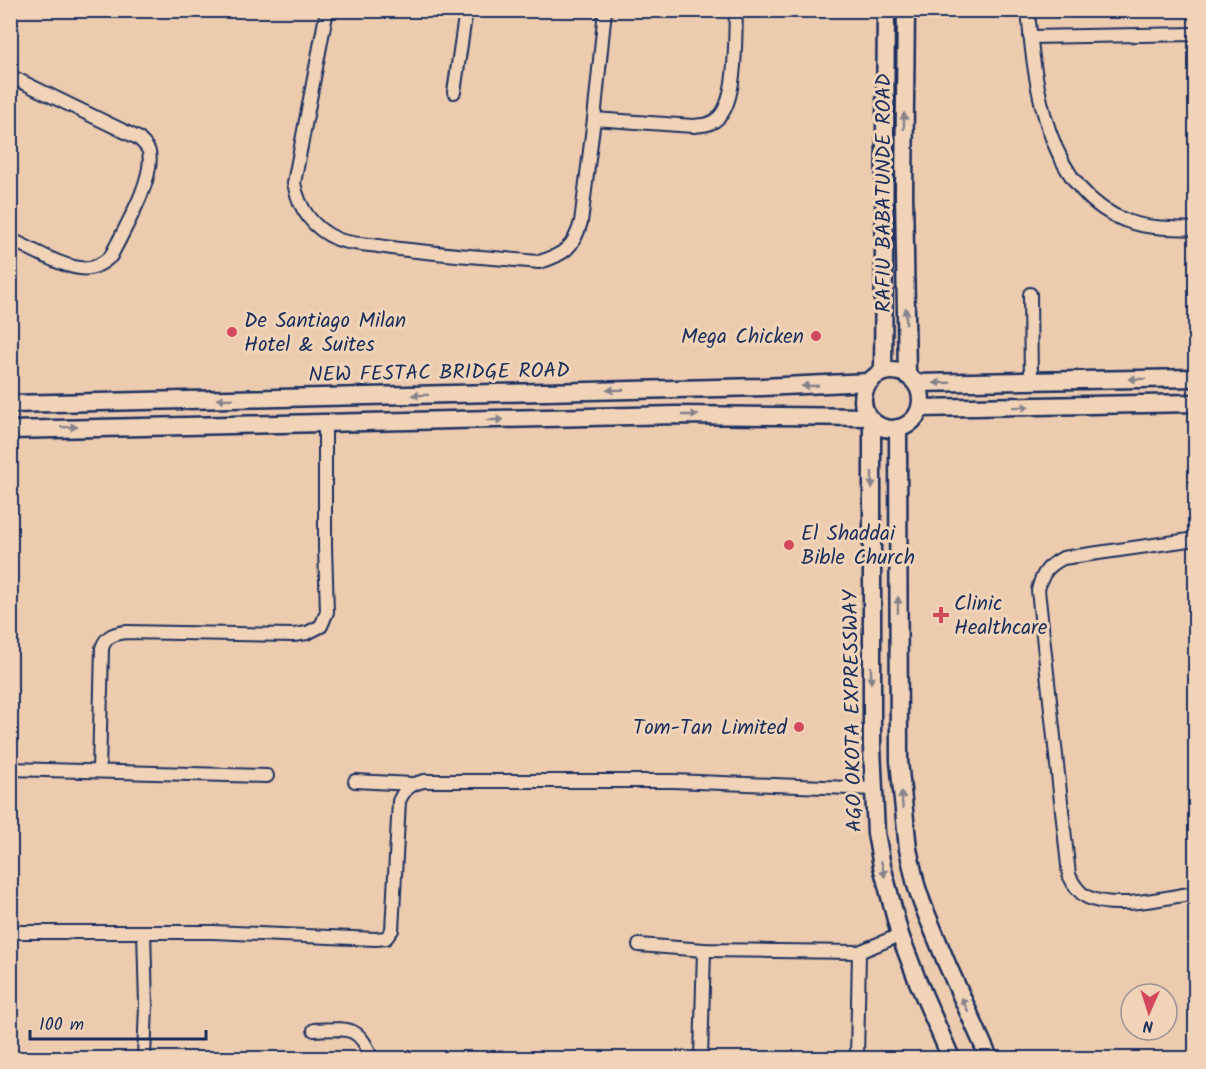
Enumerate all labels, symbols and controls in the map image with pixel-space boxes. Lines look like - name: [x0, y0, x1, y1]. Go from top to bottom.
- street label: RAFIU BABATUNDE ROAD: [868, 73, 901, 313]
- one-way arrow: [900, 112, 909, 131]
- place label: De Santiago Milan Hotel & Suites: [244, 305, 406, 362]
- one-way arrow: [901, 307, 911, 326]
- place label: Mega Chicken: [681, 321, 804, 354]
- marker: De Santiago Milan Hotel & Suites: [225, 325, 239, 339]
- marker: Mega Chicken: [809, 329, 823, 343]
- street label: NEW FESTAC BRIDGE ROAD: [308, 355, 570, 392]
- one-way arrow: [1128, 374, 1147, 384]
- one-way arrow: [933, 378, 952, 387]
- one-way arrow: [801, 381, 820, 390]
- one-way arrow: [606, 386, 625, 395]
- one-way arrow: [411, 390, 430, 400]
- one-way arrow: [216, 395, 235, 404]
- one-way arrow: [1011, 402, 1030, 411]
- one-way arrow: [680, 411, 699, 420]
- one-way arrow: [485, 415, 504, 424]
- one-way arrow: [59, 422, 78, 432]
- one-way arrow: [867, 470, 877, 489]
- place label: El Shaddai Bible Church: [801, 518, 915, 575]
- marker: El Shaddai Bible Church: [782, 538, 796, 552]
- place label: Clinic Healthcare: [954, 588, 1048, 645]
- street label: AGO OKOTA EXPRESSWAY: [835, 589, 872, 832]
- one-way arrow: [894, 596, 903, 615]
- marker: Clinic Healthcare: [932, 606, 950, 624]
- one-way arrow: [866, 665, 876, 684]
- place label: Tom-Tan Limited: [633, 712, 788, 745]
- marker: Tom-Tan Limited: [792, 720, 806, 734]
- one-way arrow: [897, 791, 907, 810]
- one-way arrow: [879, 860, 889, 878]
- north arrow: [1119, 982, 1179, 1042]
- one-way arrow: [961, 996, 970, 1013]
- scale bar: [30, 1003, 206, 1041]
- text: 100 m: [39, 1011, 84, 1040]
- text: N: [1143, 1013, 1154, 1038]

